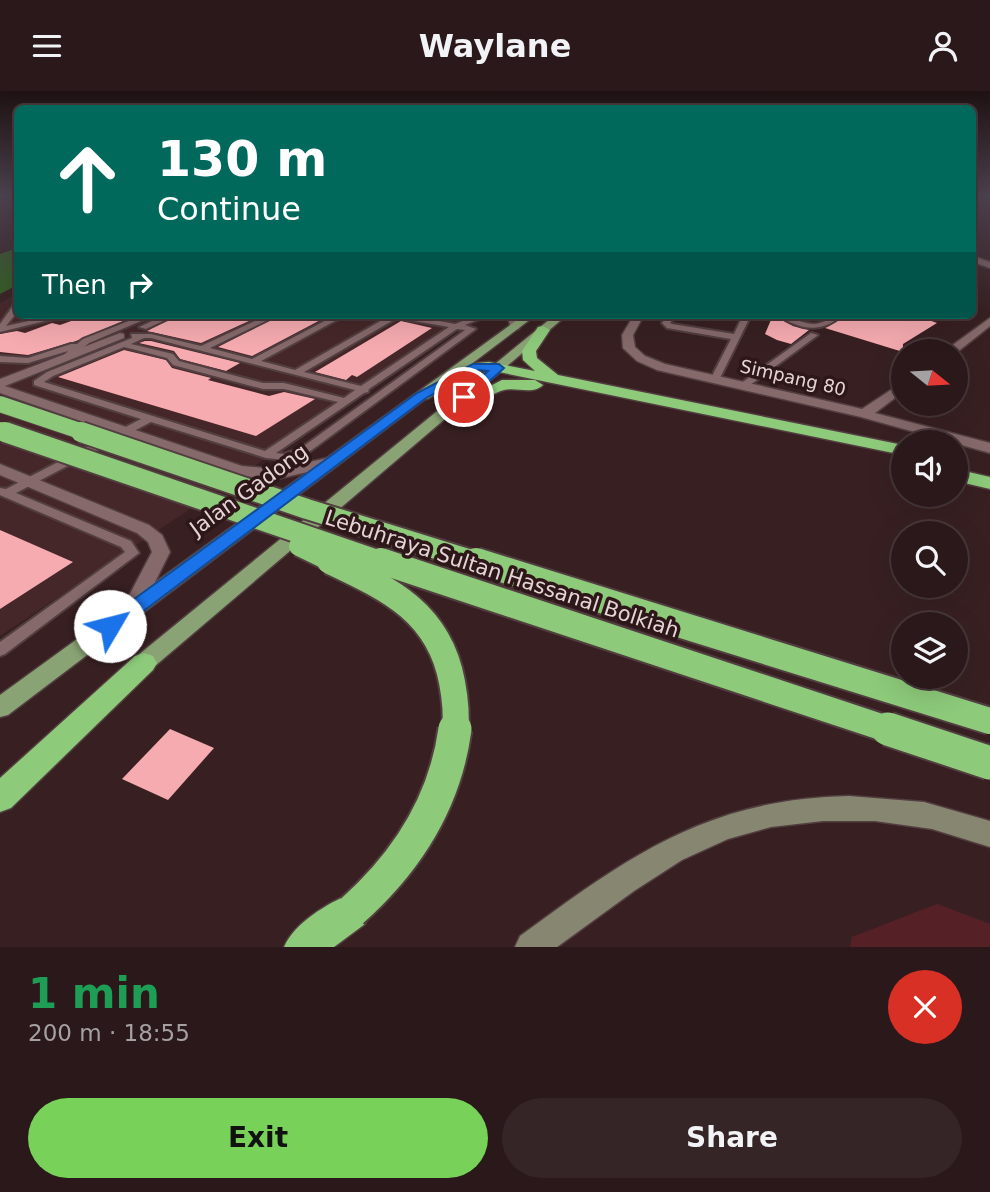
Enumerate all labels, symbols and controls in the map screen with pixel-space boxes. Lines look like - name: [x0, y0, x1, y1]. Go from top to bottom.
- icon: menu: [28, 27, 66, 65]
- text: Waylane: [419, 27, 571, 65]
- icon: person: [924, 27, 962, 65]
- text: 130 m: [157, 131, 327, 188]
- icon: ahead: [42, 133, 133, 224]
- text: Continue: [157, 190, 301, 228]
- icon: right: [121, 266, 159, 304]
- text: Then: [42, 270, 107, 300]
- north arrow: [891, 339, 968, 417]
- map controls: [891, 339, 968, 689]
- street label: Simpang 80: [738, 355, 848, 400]
- pin: [434, 367, 494, 427]
- icon: arrive: [445, 378, 483, 416]
- button: sound: [891, 430, 968, 507]
- street label: Jalan Gadong: [184, 439, 313, 542]
- street label: Lebuhraya Sultan Hassanal Bolkiah: [322, 505, 682, 643]
- button: search: [891, 521, 968, 598]
- position arrow: [73, 589, 147, 663]
- button: layers: [891, 612, 968, 689]
- text: 1 min: [28, 969, 160, 1018]
- button: close: [888, 970, 962, 1044]
- text: 200 m · 18:55: [28, 1020, 190, 1046]
- button: Exit: [28, 1098, 488, 1178]
- button: Share: [502, 1098, 962, 1178]

